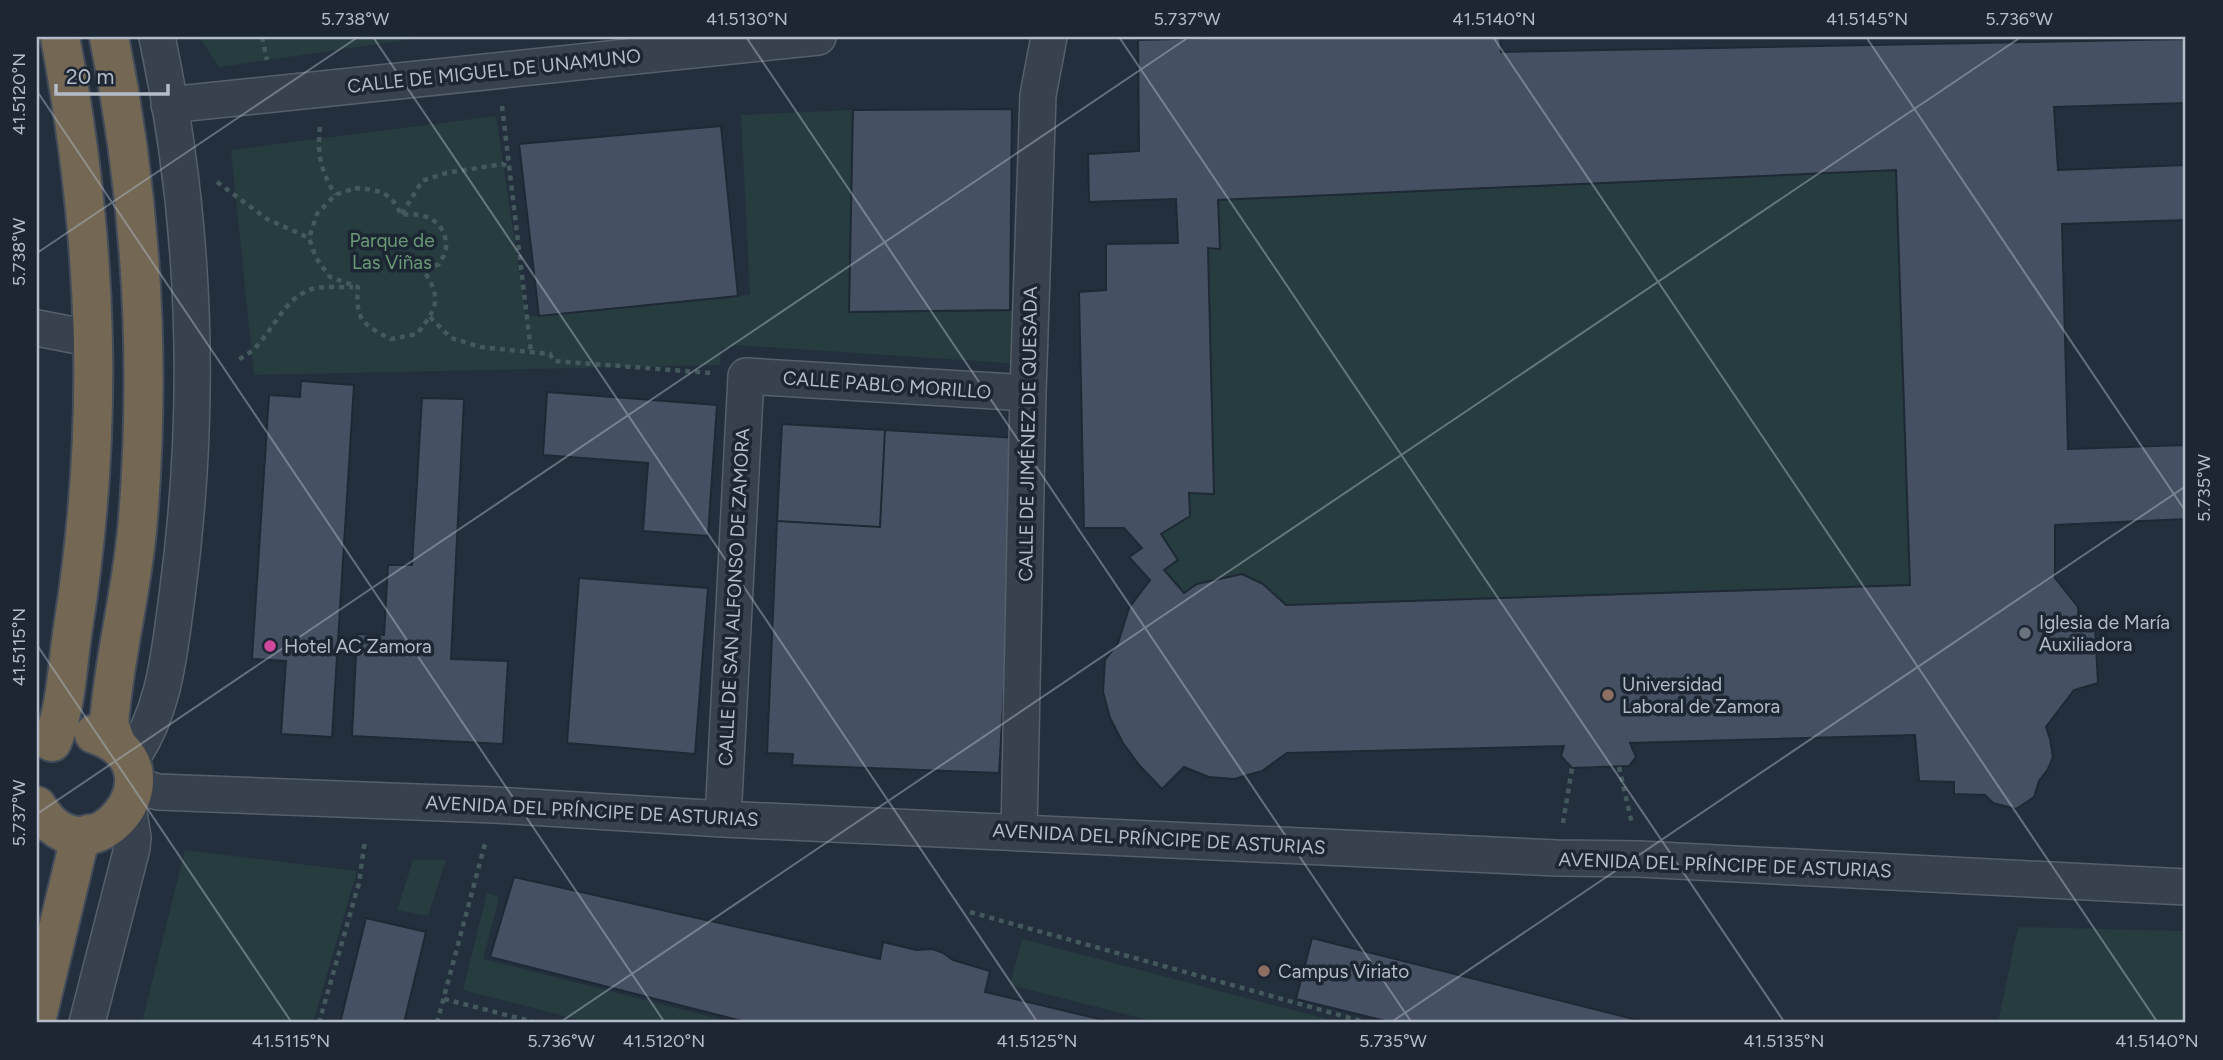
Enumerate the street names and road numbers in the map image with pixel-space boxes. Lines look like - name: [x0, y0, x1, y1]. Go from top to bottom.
- street label: CALLE DE MIGUEL DE UNAMUNO: [346, 44, 642, 98]
- street label: CALLE DE JIMÉNEZ DE QUESADA: [1014, 286, 1042, 582]
- street label: CALLE PABLO MORILLO: [782, 366, 992, 404]
- street label: CALLE DE SAN ALFONSO DE ZAMORA: [714, 427, 754, 767]
- street label: AVENIDA DEL PRÍNCIPE DE ASTURIAS: [425, 791, 759, 831]
- street label: AVENIDA DEL PRÍNCIPE DE ASTURIAS: [992, 819, 1326, 859]
- street label: AVENIDA DEL PRÍNCIPE DE ASTURIAS: [1558, 848, 1892, 882]

